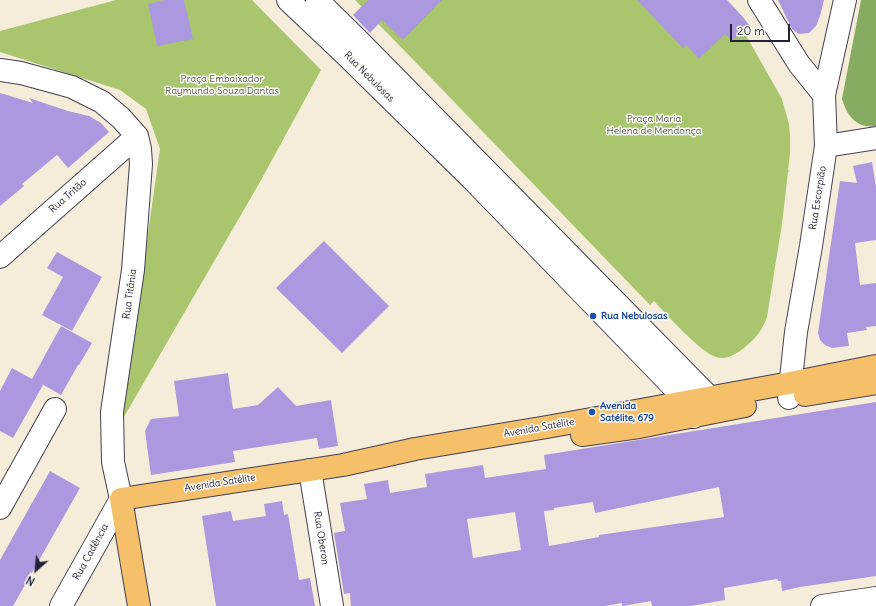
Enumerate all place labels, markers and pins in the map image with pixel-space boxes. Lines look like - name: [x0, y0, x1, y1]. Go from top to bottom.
- place label: Rua Nebulosas: [601, 310, 667, 322]
- marker: Rua Nebulosas: [588, 311, 598, 321]
- place label: Avenida Satélite, 679: [600, 400, 654, 424]
- marker: Avenida Satélite, 679: [587, 407, 597, 417]

